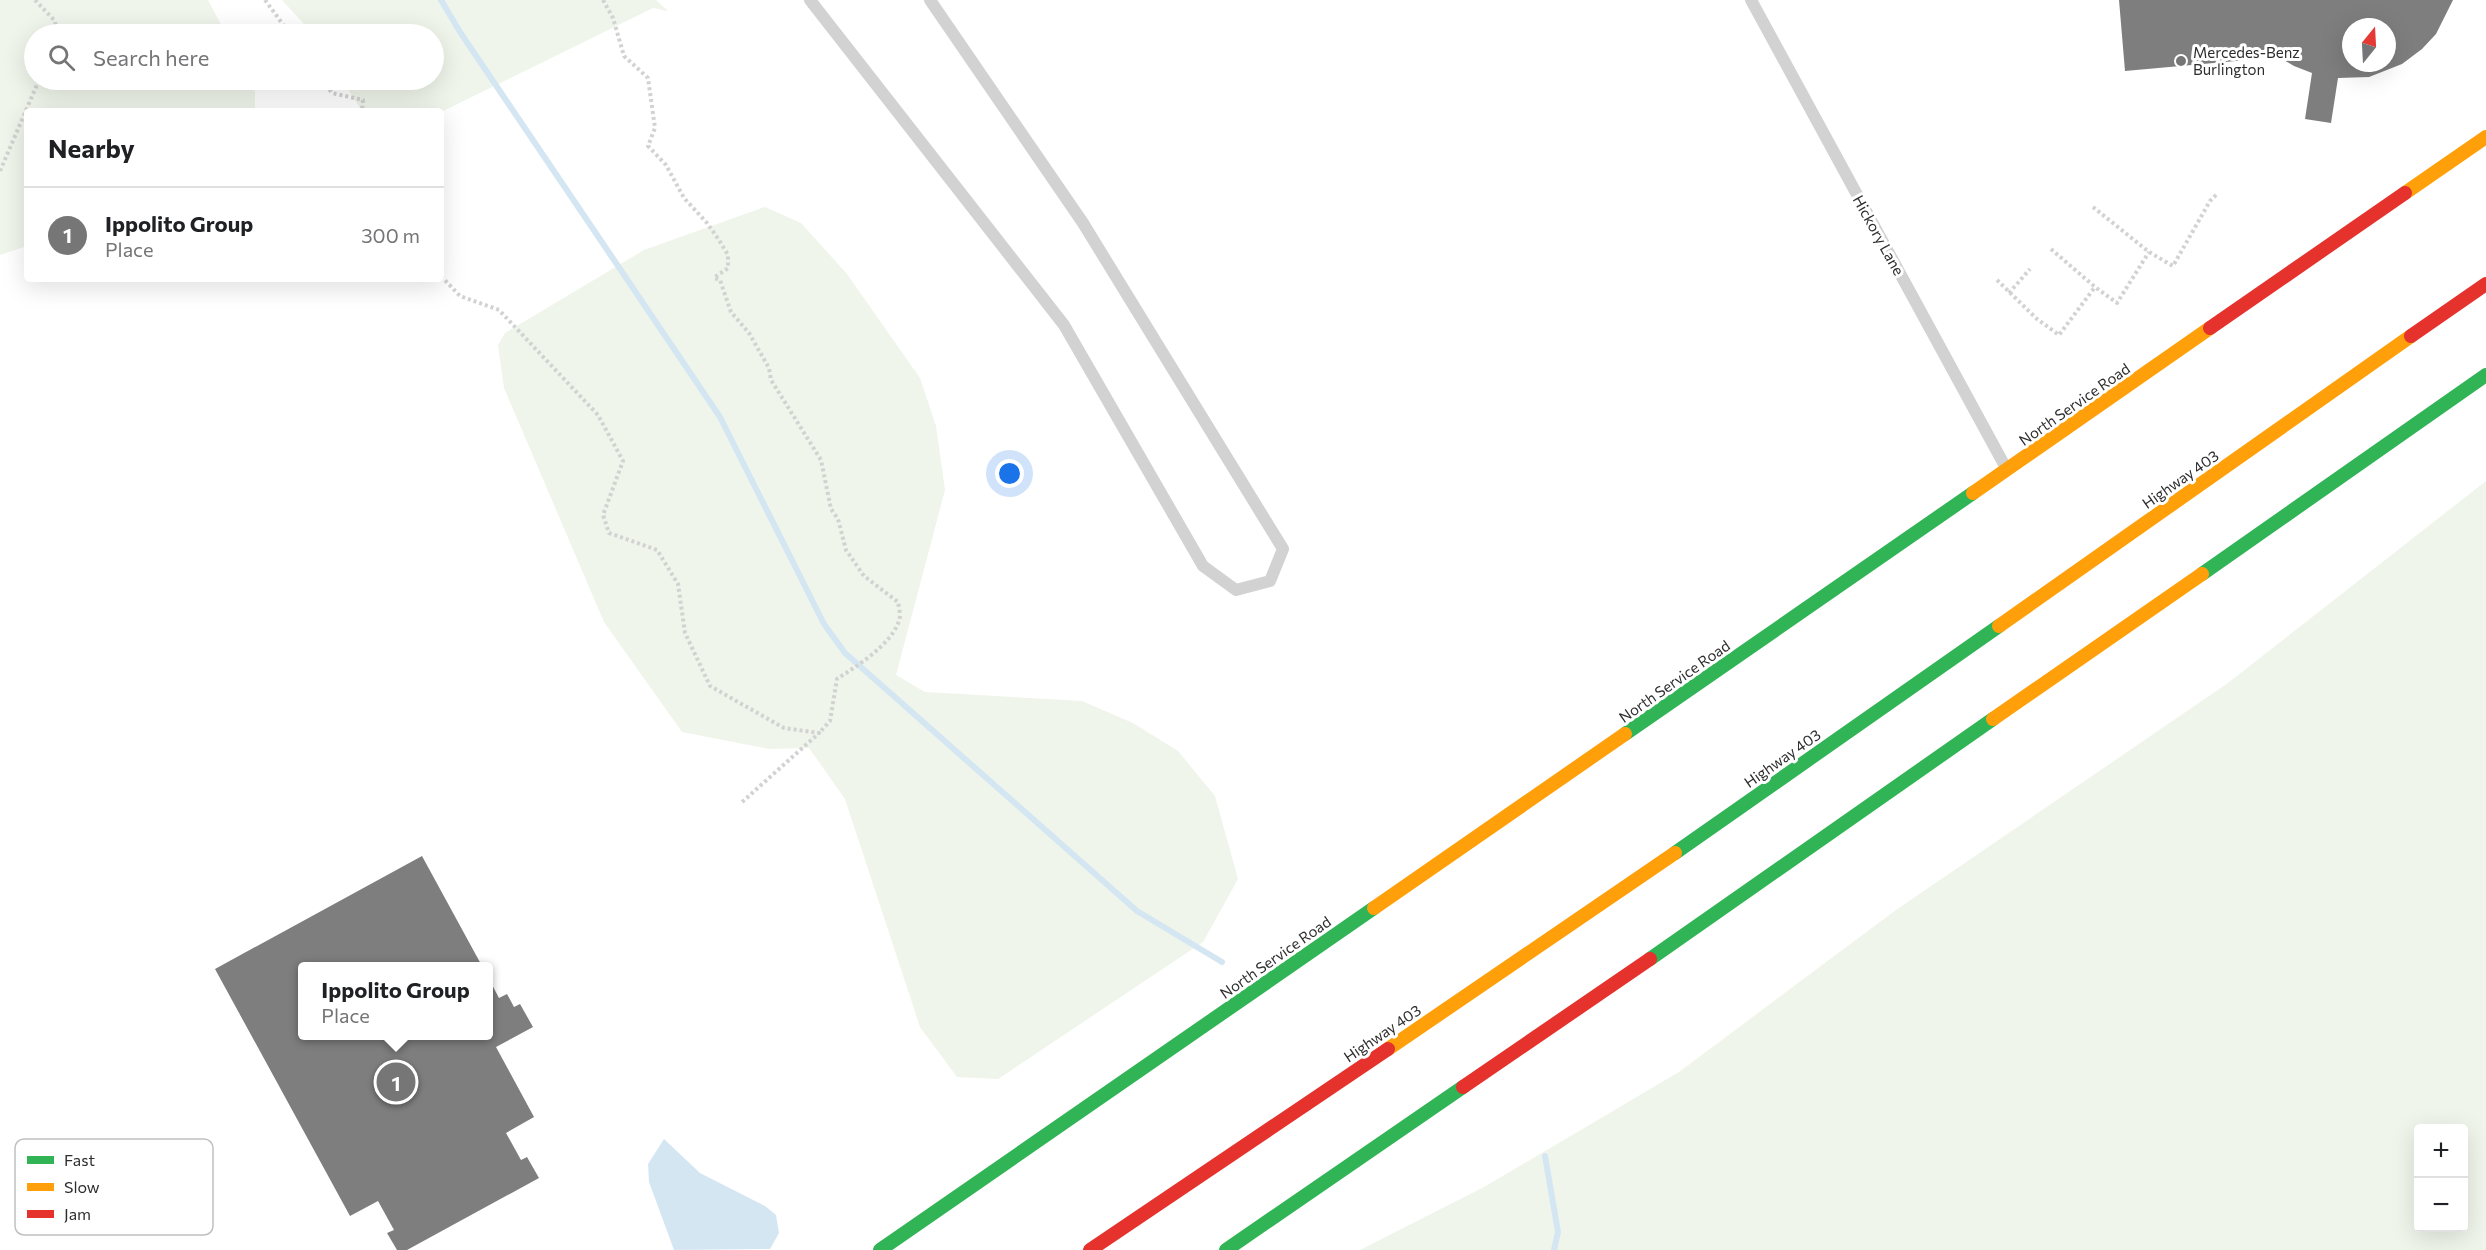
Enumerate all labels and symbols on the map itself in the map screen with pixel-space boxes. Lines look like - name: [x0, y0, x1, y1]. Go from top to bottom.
- north arrow: [2342, 18, 2396, 72]
- place label: Mercedes-Benz Burlington: [2193, 43, 2300, 78]
- marker: Mercedes-Benz Burlington: [2174, 54, 2188, 68]
- street label: Hickory Lane: [1850, 192, 1908, 278]
- street label: North Service Road: [2015, 359, 2133, 449]
- street label: Highway 403: [2138, 446, 2222, 512]
- your location: [995, 459, 1024, 488]
- street label: North Service Road: [1615, 636, 1733, 726]
- street label: Highway 403: [1740, 725, 1824, 791]
- street label: North Service Road: [1216, 912, 1334, 1002]
- street label: Highway 403: [1340, 1001, 1424, 1065]
- pin: 1: [376, 1060, 416, 1104]
- legend: [15, 1139, 213, 1235]
- text: Fast: [64, 1150, 95, 1169]
- text: Slow: [64, 1177, 100, 1196]
- text: Jam: [64, 1204, 91, 1223]

